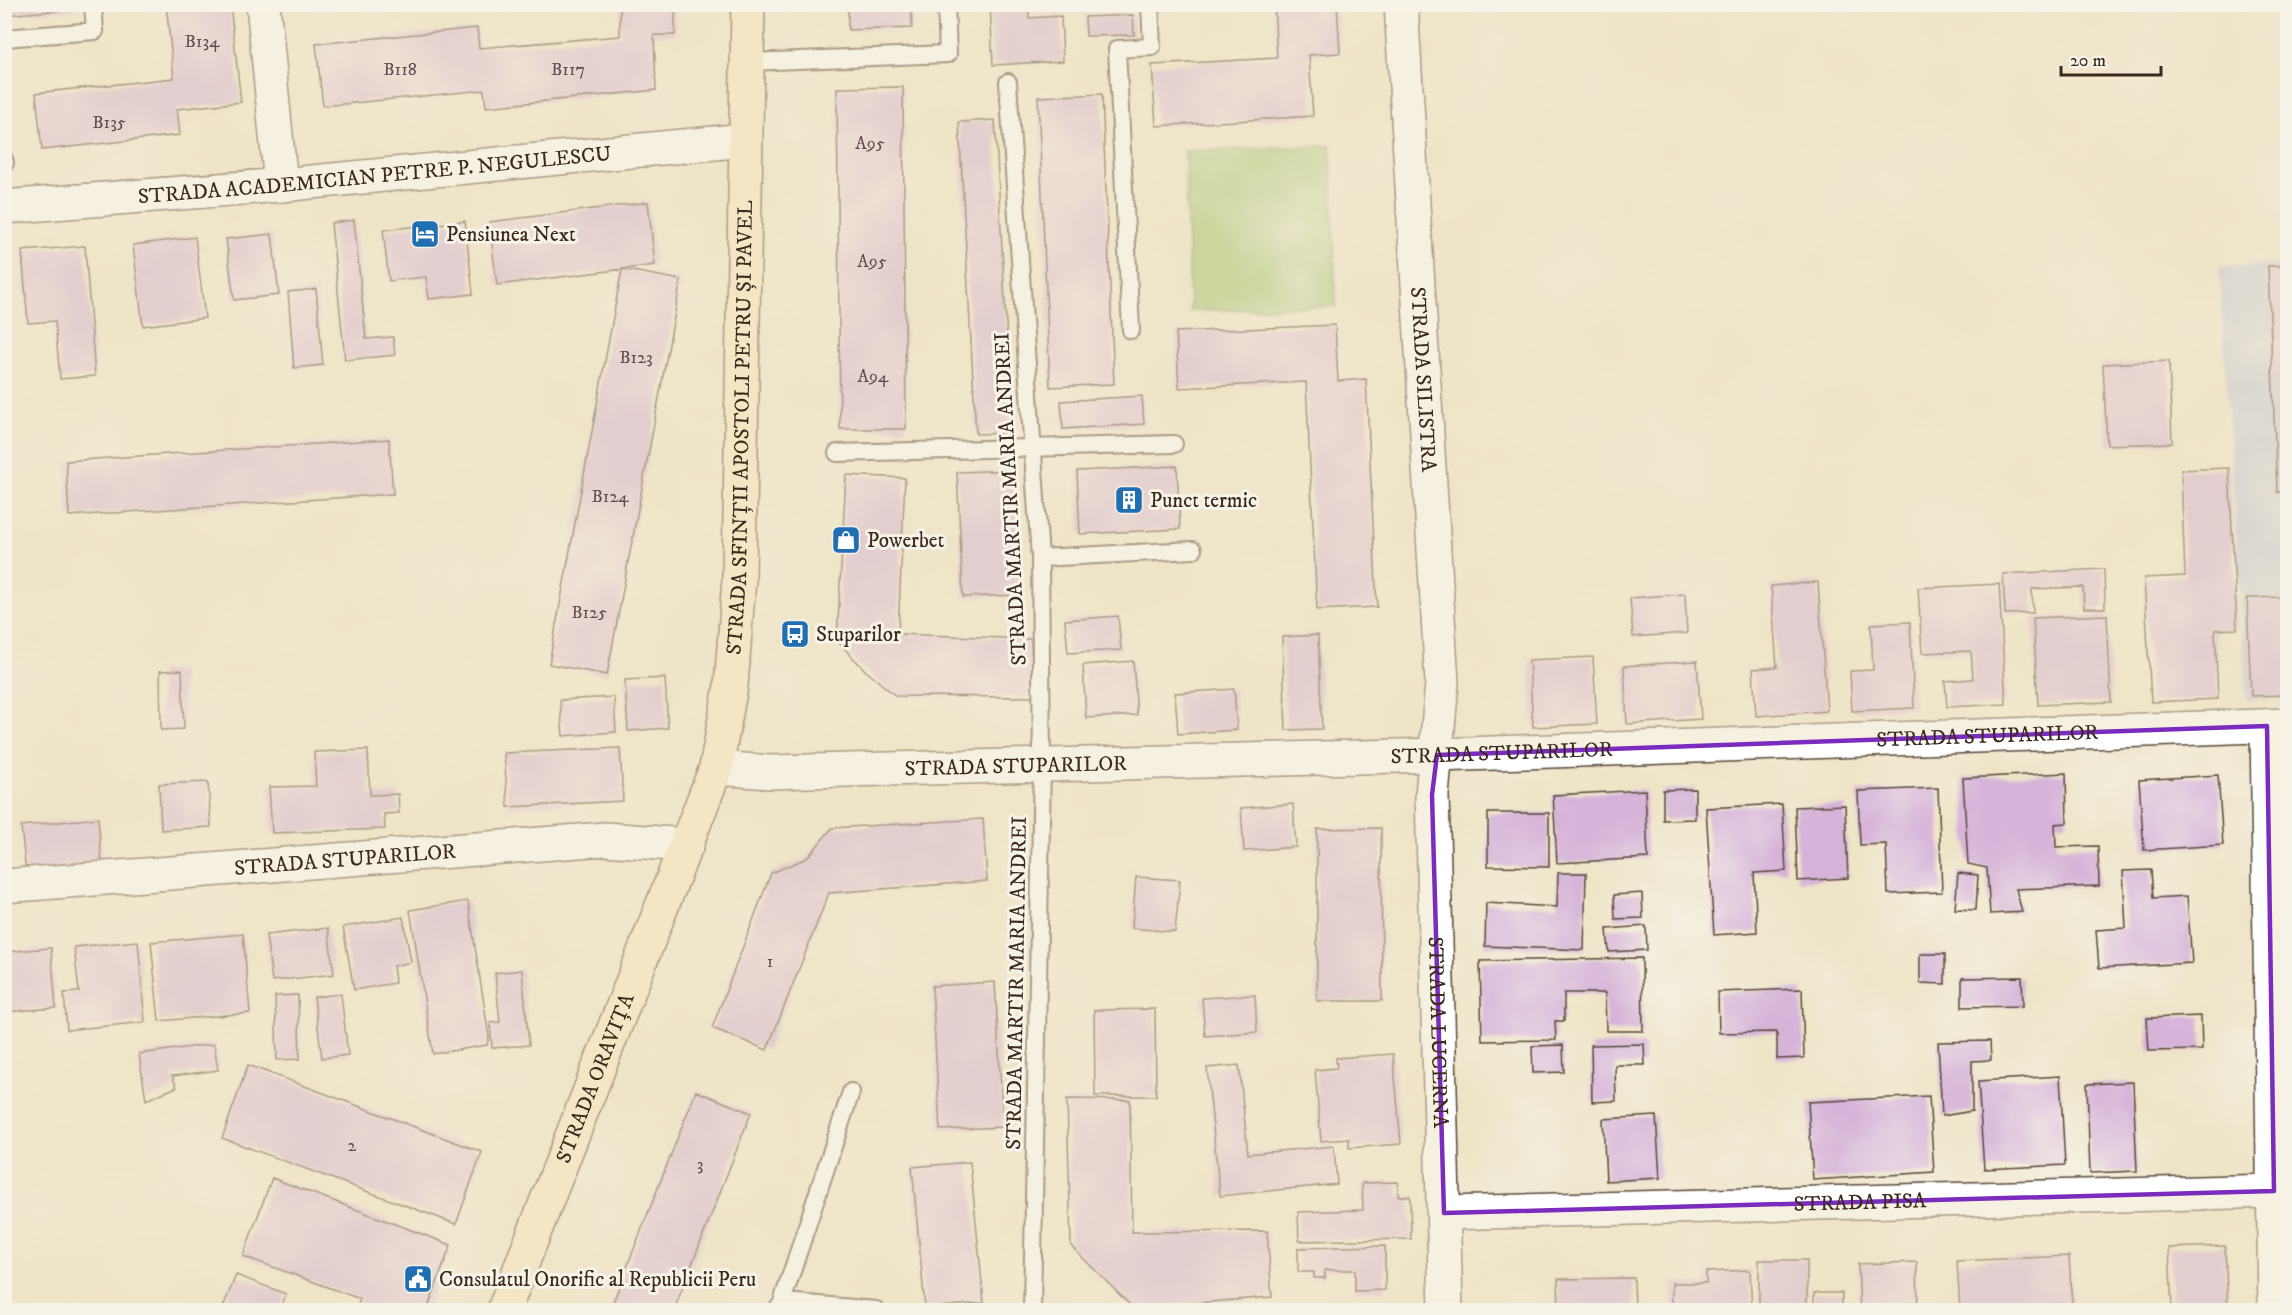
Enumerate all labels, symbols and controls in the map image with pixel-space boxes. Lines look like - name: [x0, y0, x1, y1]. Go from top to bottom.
- house number: B134: [184, 31, 220, 53]
- scale bar: [2061, 39, 2162, 77]
- text: 20 m: [2070, 50, 2106, 72]
- house number: B118: [383, 59, 417, 81]
- house number: B117: [551, 59, 585, 81]
- house number: B135: [92, 112, 126, 134]
- house number: A95: [855, 133, 885, 155]
- street label: STRADA ACADEMICIAN PETRE P. NEGULESCU: [137, 141, 613, 210]
- street label: STRADA SFINȚII APOSTOLI PETRU ȘI PAVEL: [721, 200, 759, 656]
- hotel icon: Pensiunea Next: [409, 218, 441, 250]
- place label: Pensiunea Next: [446, 222, 576, 248]
- house number: A95: [857, 251, 887, 273]
- street label: STRADA SILISTRA: [1404, 286, 1441, 473]
- street label: STRADA MARTIR MARIA ANDREI: [989, 332, 1033, 666]
- house number: B123: [619, 347, 653, 369]
- house number: A94: [858, 366, 889, 388]
- building icon: Punct termic: [1113, 484, 1145, 516]
- house number: B124: [591, 486, 629, 508]
- place label: Punct termic: [1150, 488, 1257, 514]
- shop icon: Powerbet: [830, 524, 862, 556]
- place label: Powerbet: [867, 528, 944, 554]
- house number: B125: [571, 602, 607, 624]
- bus stop icon: Stuparilor: [779, 618, 811, 650]
- place label: Stuparilor: [816, 622, 901, 648]
- street label: STRADA STUPARILOR: [1876, 720, 2099, 754]
- street label: STRADA STUPARILOR: [1390, 737, 1613, 770]
- street label: STRADA STUPARILOR: [904, 751, 1127, 783]
- street label: STRADA MARTIR MARIA ANDREI: [1001, 816, 1033, 1150]
- street label: STRADA STUPARILOR: [233, 839, 457, 882]
- street label: STRADA LUCERNA: [1422, 936, 1453, 1129]
- house number: 1: [767, 951, 773, 973]
- street label: STRADA ORAVIȚA: [551, 989, 641, 1167]
- house number: 2: [348, 1135, 357, 1157]
- house number: 3: [697, 1154, 703, 1176]
- street label: STRADA PISA: [1793, 1188, 1927, 1218]
- public building icon: Consulatul Onorific al Republicii Peru: [402, 1263, 434, 1295]
- place label: Consulatul Onorific al Republicii Peru: [439, 1267, 756, 1293]

